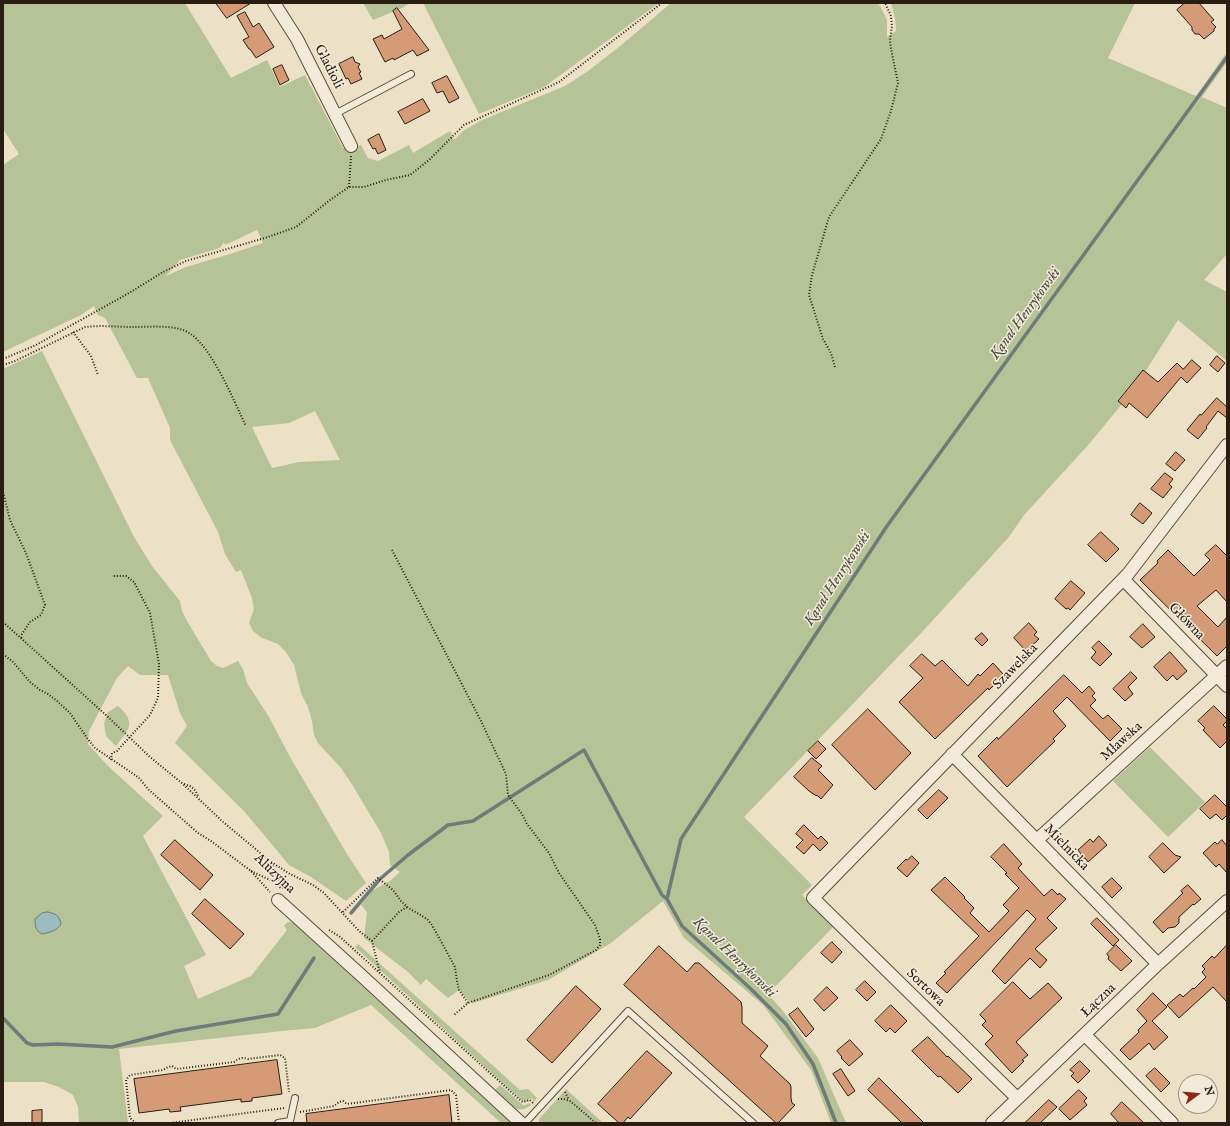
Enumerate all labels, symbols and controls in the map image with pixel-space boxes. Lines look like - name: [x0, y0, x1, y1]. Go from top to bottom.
- street label: Gladioli: [310, 42, 346, 92]
- water label: Kanał Henrykowski: [987, 265, 1065, 363]
- water label: Kanał Henrykowski: [801, 529, 875, 629]
- street label: Główna: [1164, 600, 1208, 644]
- street label: Szawelska: [990, 641, 1042, 693]
- street label: Mławska: [1098, 719, 1146, 765]
- street label: Mielnicka: [1040, 821, 1092, 875]
- street label: Aluzyjna: [250, 850, 298, 898]
- water label: Kanał Henrykowski: [689, 914, 779, 1002]
- street label: Sortowa: [902, 966, 948, 1010]
- street label: Łączna: [1078, 980, 1120, 1022]
- north arrow: [1178, 1074, 1218, 1114]
- text: N: [1201, 1084, 1217, 1097]

